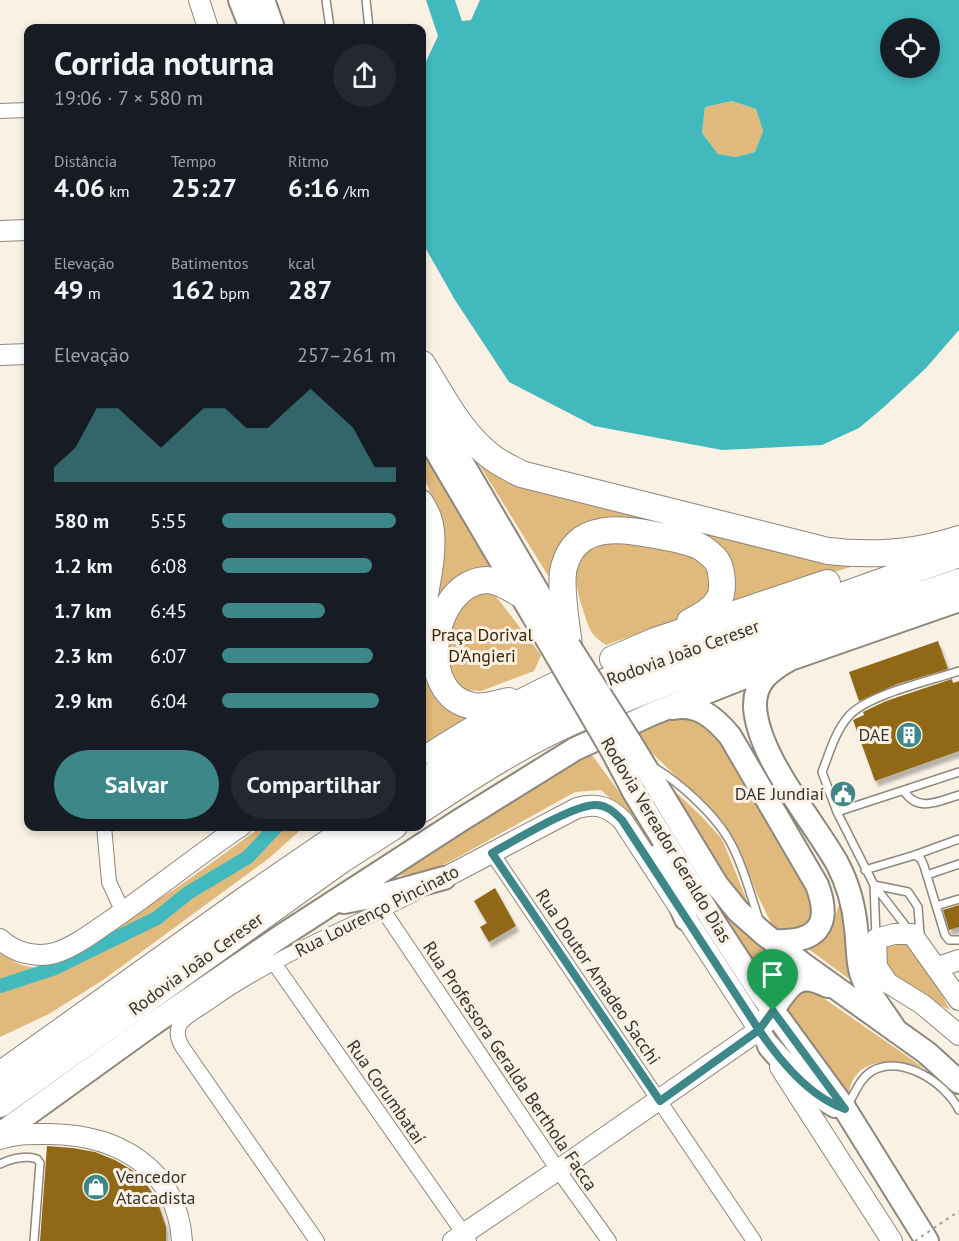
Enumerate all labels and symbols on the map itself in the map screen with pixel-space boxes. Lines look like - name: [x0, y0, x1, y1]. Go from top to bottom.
- street label: Rodovia João Cereser: [603, 614, 762, 691]
- park label: Praça Dorival D'Angieri: [431, 623, 534, 667]
- building icon: DAE: [894, 720, 924, 750]
- place label: DAE: [859, 723, 890, 746]
- street label: Rodovia Vereador Geraldo Dias: [596, 733, 737, 947]
- public building icon: DAE Jundiaí: [828, 779, 858, 809]
- place label: DAE Jundiaí: [735, 782, 824, 805]
- street label: Rua Lourenço Pincinato: [291, 859, 463, 962]
- street label: Rua Doutor Amadeo Sacchi: [531, 884, 666, 1069]
- street label: Rodovia João Cereser: [124, 907, 268, 1020]
- street label: Rua Professora Geralda Berthola Facca: [418, 937, 603, 1195]
- pin: [747, 949, 798, 1011]
- street label: Rua Corumbataí: [342, 1035, 431, 1149]
- place label: Vencedor Atacadista: [115, 1165, 195, 1209]
- shop icon: Vencedor Atacadista: [81, 1172, 111, 1202]

